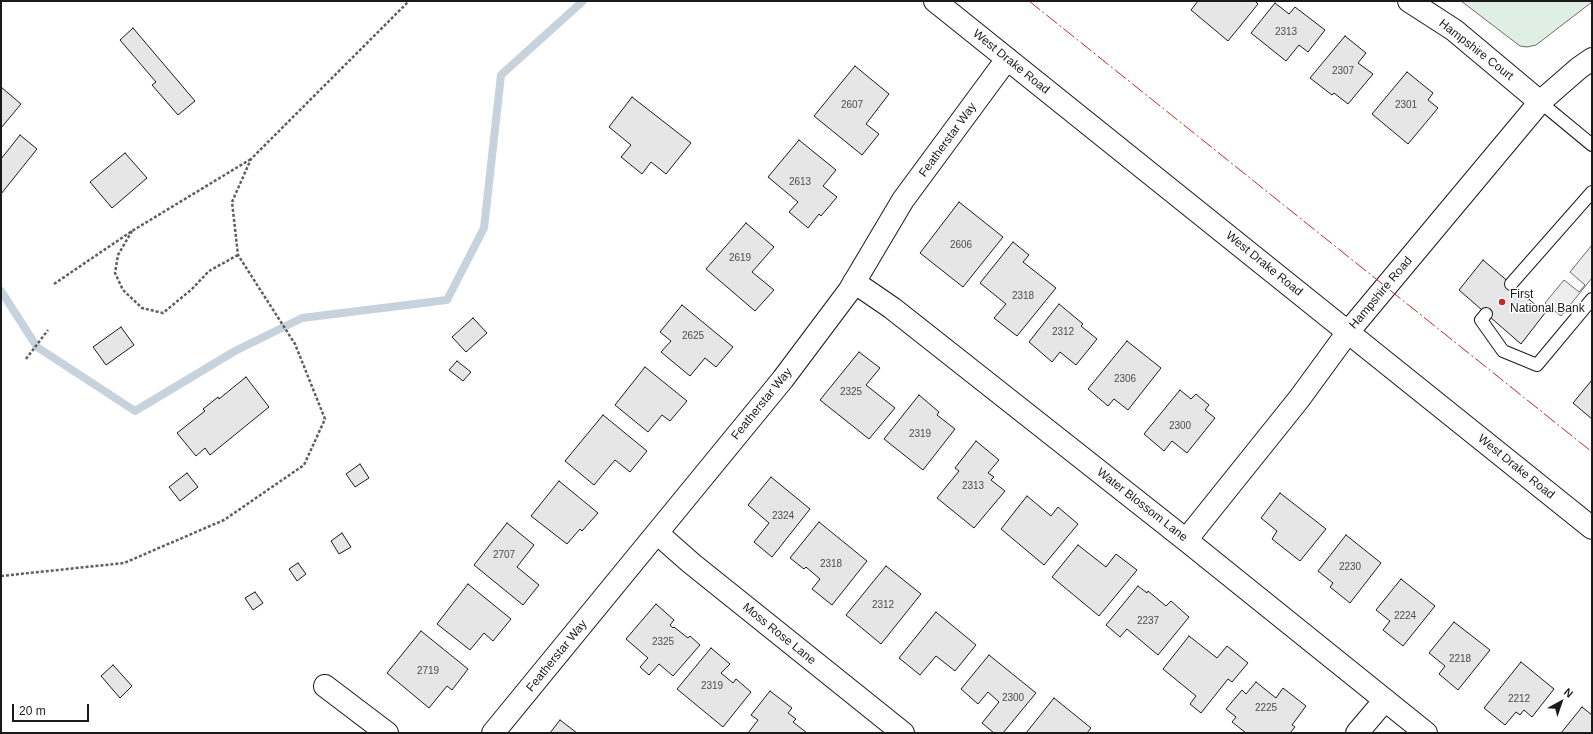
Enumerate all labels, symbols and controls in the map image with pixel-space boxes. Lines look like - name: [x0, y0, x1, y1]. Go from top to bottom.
- street label: Hampshire Court: [1436, 16, 1516, 84]
- house number: 2313: [1275, 26, 1297, 38]
- street label: West Drake Road: [970, 27, 1052, 97]
- house number: 2307: [1332, 65, 1354, 77]
- house number: 2607: [841, 99, 863, 111]
- house number: 2301: [1395, 99, 1417, 111]
- street label: Featherstar Way: [916, 100, 980, 180]
- house number: 2613: [789, 176, 811, 188]
- street label: West Drake Road: [1223, 229, 1305, 299]
- house number: 2606: [950, 239, 972, 251]
- house number: 2619: [729, 252, 751, 264]
- street label: Hampshire Road: [1347, 254, 1415, 332]
- place label: First National Bank: [1510, 288, 1585, 316]
- house number: 2318: [1012, 290, 1034, 302]
- marker: First National Bank: [1497, 297, 1507, 307]
- house number: 2312: [1052, 326, 1074, 338]
- house number: 2625: [682, 330, 704, 342]
- street label: Featherstar Way: [729, 365, 795, 443]
- house number: 2306: [1114, 373, 1136, 385]
- house number: 2325: [840, 386, 862, 398]
- house number: 2300: [1169, 420, 1191, 432]
- house number: 2319: [909, 428, 931, 440]
- street label: West Drake Road: [1475, 432, 1557, 502]
- street label: Water Blossom Lane: [1094, 465, 1190, 545]
- house number: 2313: [962, 480, 984, 492]
- house number: 2324: [772, 510, 794, 522]
- house number: 2707: [493, 549, 515, 561]
- house number: 2318: [820, 558, 842, 570]
- house number: 2230: [1339, 561, 1361, 573]
- house number: 2312: [872, 599, 894, 611]
- street label: Moss Rose Lane: [739, 600, 819, 668]
- house number: 2224: [1394, 610, 1416, 622]
- house number: 2237: [1137, 615, 1159, 627]
- street label: Featherstar Way: [524, 617, 590, 695]
- house number: 2325: [652, 636, 674, 648]
- house number: 2218: [1449, 653, 1471, 665]
- house number: 2719: [417, 665, 439, 677]
- house number: 2319: [701, 680, 723, 692]
- north arrow: [1541, 682, 1581, 722]
- text: N: [1562, 686, 1576, 700]
- house number: 2300: [1002, 692, 1024, 704]
- house number: 2212: [1508, 693, 1530, 705]
- scale bar: [14, 696, 91, 722]
- house number: 2225: [1255, 702, 1277, 714]
- text: 20 m: [19, 704, 46, 718]

